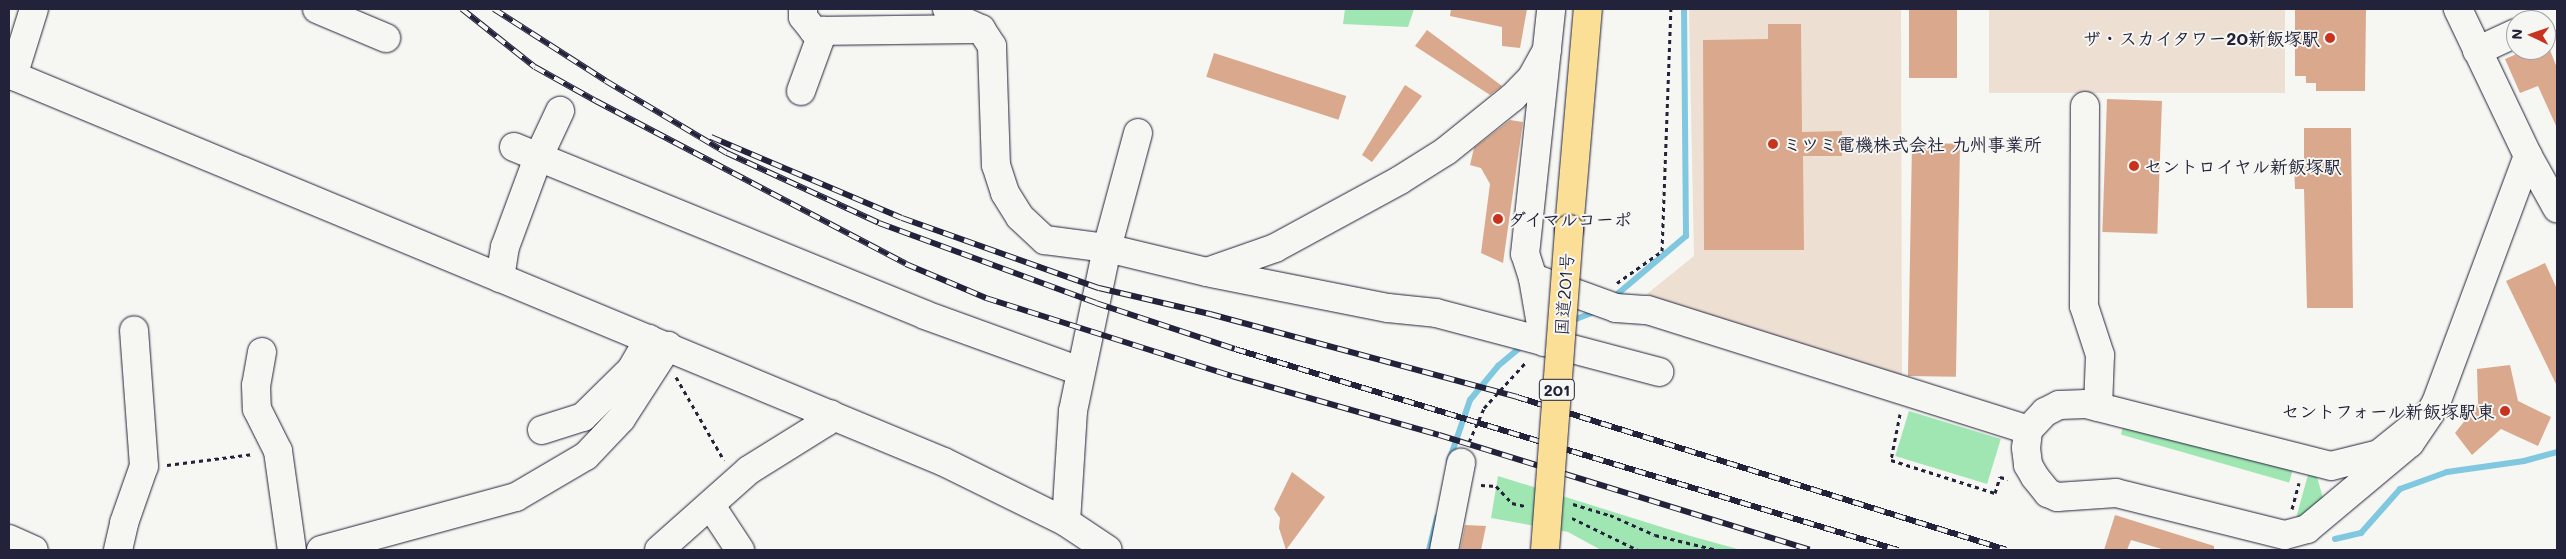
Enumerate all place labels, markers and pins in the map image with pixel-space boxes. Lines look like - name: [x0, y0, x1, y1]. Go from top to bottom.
- place label: ザ・スカイタワー20新飯塚駅: [2082, 27, 2320, 49]
- marker: ザ・スカイタワー20新飯塚駅: [2324, 32, 2336, 44]
- place label: ミツミ電機株式会社 九州事業所: [1783, 133, 2041, 155]
- marker: ミツミ電機株式会社 九州事業所: [1767, 138, 1779, 150]
- place label: セントロイヤル新飯塚駅: [2144, 155, 2342, 177]
- marker: セントロイヤル新飯塚駅: [2128, 160, 2140, 172]
- place label: ダイマルコーポ: [1508, 208, 1634, 230]
- marker: ダイマルコーポ: [1492, 213, 1504, 225]
- place label: セントフォール新飯塚駅東: [2279, 400, 2495, 422]
- marker: セントフォール新飯塚駅東: [2499, 405, 2511, 417]

